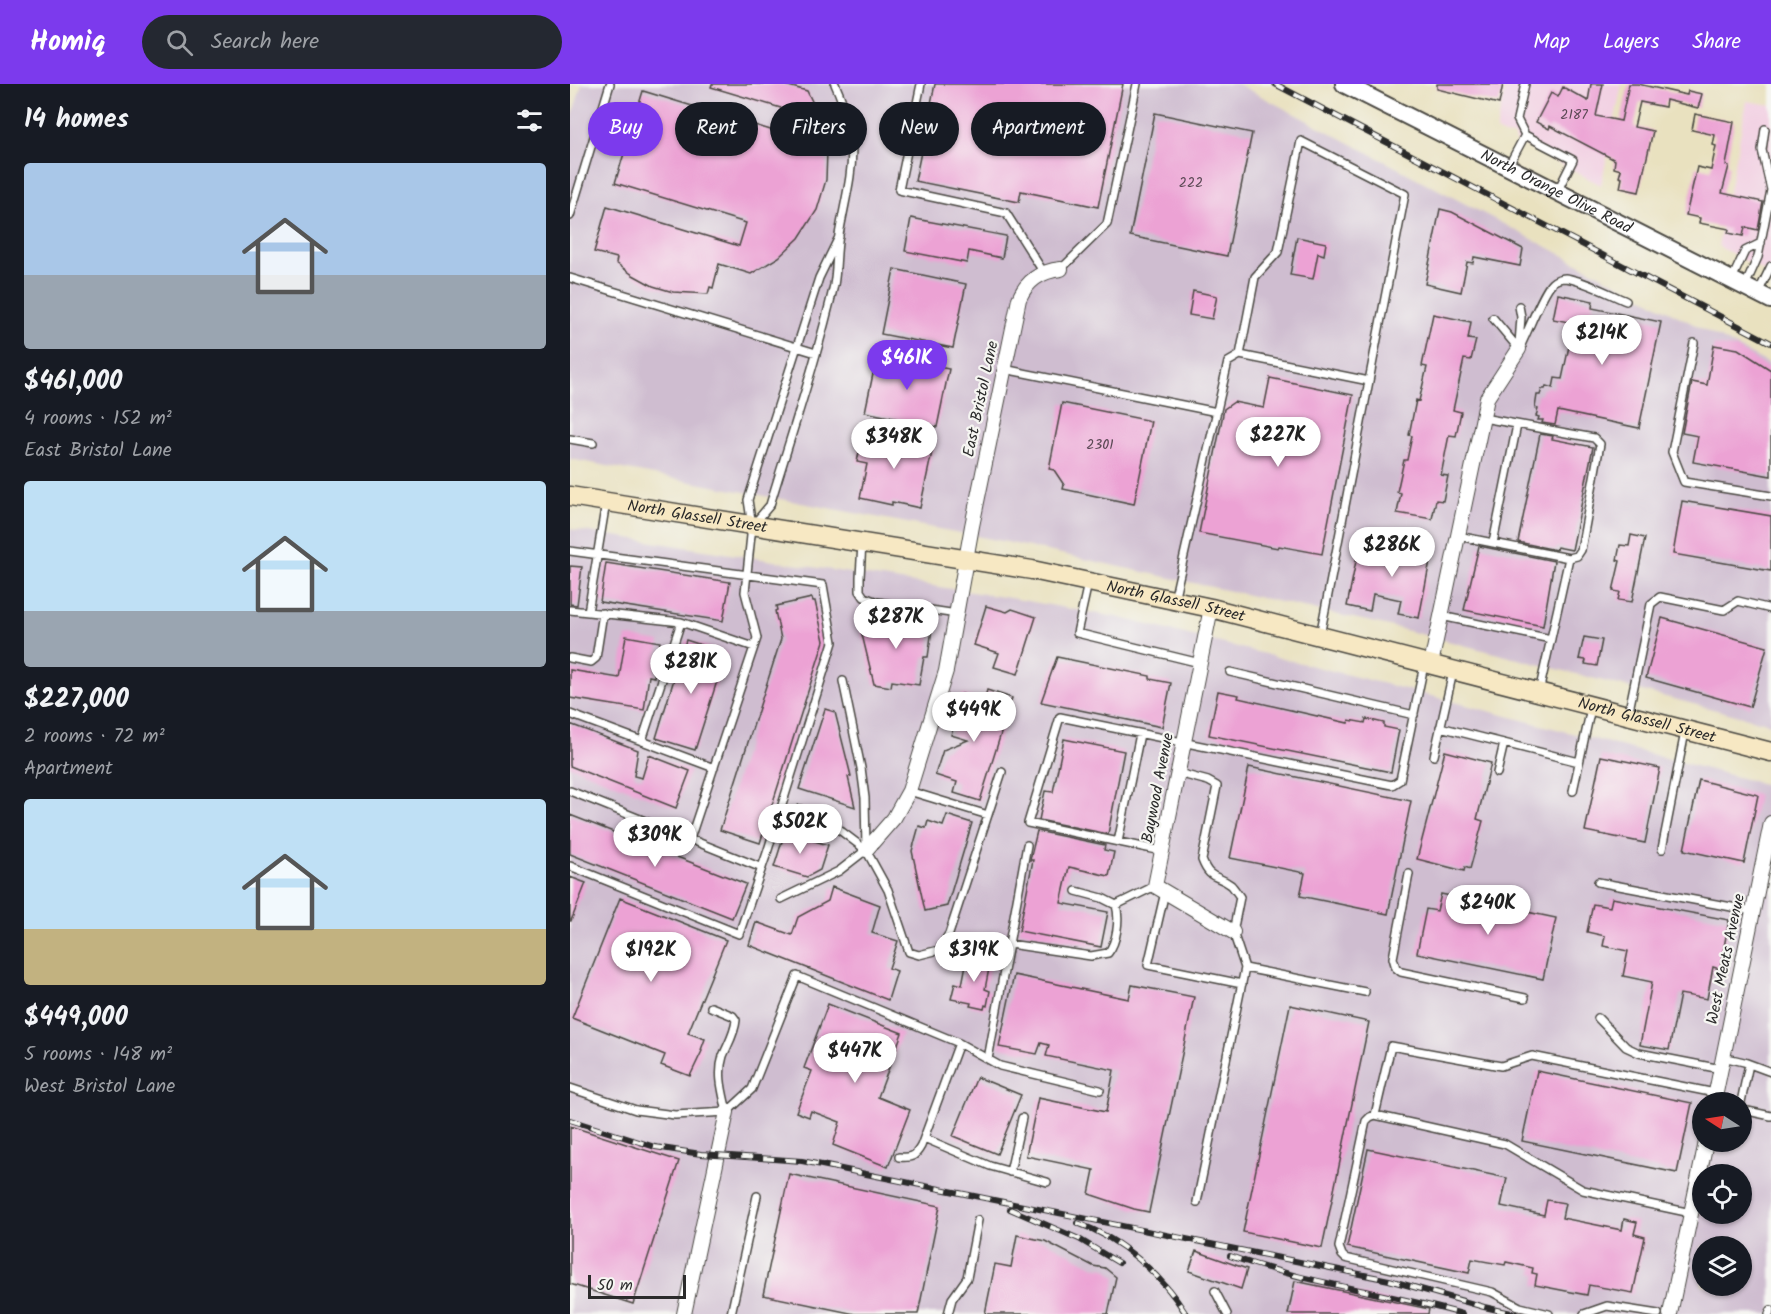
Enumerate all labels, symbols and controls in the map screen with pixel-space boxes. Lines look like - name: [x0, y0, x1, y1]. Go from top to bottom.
- search box: [142, 15, 562, 69]
- text: Homiq: [30, 20, 106, 65]
- text: Search here: [211, 25, 319, 60]
- icon: search: [163, 26, 196, 59]
- text: Map: [1533, 26, 1570, 59]
- text: Layers: [1603, 26, 1659, 59]
- text: Share: [1692, 26, 1741, 59]
- text: 14 homes: [24, 99, 129, 141]
- chip: Buy: [588, 102, 663, 156]
- chip: Rent: [675, 102, 758, 156]
- chip: Filters: [770, 102, 867, 156]
- chip: New: [879, 102, 959, 156]
- chip: Apartment: [971, 102, 1106, 156]
- icon: filters: [513, 104, 546, 137]
- house number: 2187: [1560, 104, 1588, 126]
- street label: North Orange Olive Road: [1476, 143, 1637, 241]
- house number: 222: [1179, 172, 1203, 194]
- icon: home: [231, 202, 339, 310]
- pin: $214K: [1560, 315, 1644, 366]
- text: $214K: [1576, 318, 1628, 350]
- street label: East Bristol Lane: [956, 339, 1006, 459]
- pin: $461K: [865, 340, 949, 391]
- text: $461K: [881, 343, 933, 375]
- text: $461,000: [24, 361, 122, 403]
- text: 4 rooms · 152 m²: [24, 403, 172, 435]
- pin: $227K: [1236, 417, 1320, 468]
- pin: $348K: [852, 419, 936, 470]
- text: $227K: [1250, 420, 1306, 452]
- text: $348K: [865, 422, 923, 454]
- house number: 2301: [1086, 434, 1114, 456]
- text: East Bristol Lane: [24, 435, 172, 467]
- street label: North Glassell Street: [626, 493, 770, 540]
- icon: home: [231, 520, 339, 628]
- pin: $286K: [1350, 527, 1434, 578]
- text: $286K: [1363, 530, 1421, 562]
- street label: North Glassell Street: [1104, 574, 1249, 629]
- pin: $287K: [854, 599, 938, 650]
- text: $287K: [868, 602, 924, 634]
- pin: $281K: [649, 644, 733, 695]
- text: $281K: [664, 647, 718, 679]
- text: $227,000: [24, 679, 129, 721]
- street label: North Glassell Street: [1575, 690, 1719, 750]
- pin: $449K: [932, 692, 1016, 743]
- text: $449K: [946, 695, 1002, 727]
- text: 2 rooms · 72 m²: [24, 721, 165, 753]
- street label: Baywood Avenue: [1135, 731, 1181, 845]
- text: Apartment: [24, 753, 113, 785]
- pin: $502K: [758, 804, 842, 855]
- text: $502K: [772, 807, 828, 839]
- pin: $309K: [613, 817, 697, 868]
- text: $309K: [627, 820, 683, 852]
- icon: home: [231, 838, 339, 946]
- pin: $240K: [1446, 885, 1530, 936]
- text: $240K: [1460, 888, 1516, 920]
- street label: West Meats Avenue: [1700, 891, 1752, 1027]
- pin: $192K: [609, 932, 693, 983]
- pin: $319K: [932, 932, 1016, 983]
- text: $192K: [625, 935, 677, 967]
- text: $319K: [949, 935, 999, 967]
- text: $449,000: [24, 997, 128, 1039]
- pin: $447K: [813, 1033, 897, 1084]
- text: $447K: [827, 1036, 883, 1068]
- text: 5 rooms · 148 m²: [24, 1039, 172, 1071]
- text: West Bristol Lane: [24, 1071, 175, 1103]
- north arrow: [1692, 1092, 1752, 1152]
- map controls: [1692, 1092, 1752, 1296]
- button: locate: [1692, 1164, 1752, 1224]
- button: layers: [1692, 1236, 1752, 1296]
- scale bar: [588, 1272, 686, 1300]
- text: 50 m: [597, 1273, 633, 1298]

